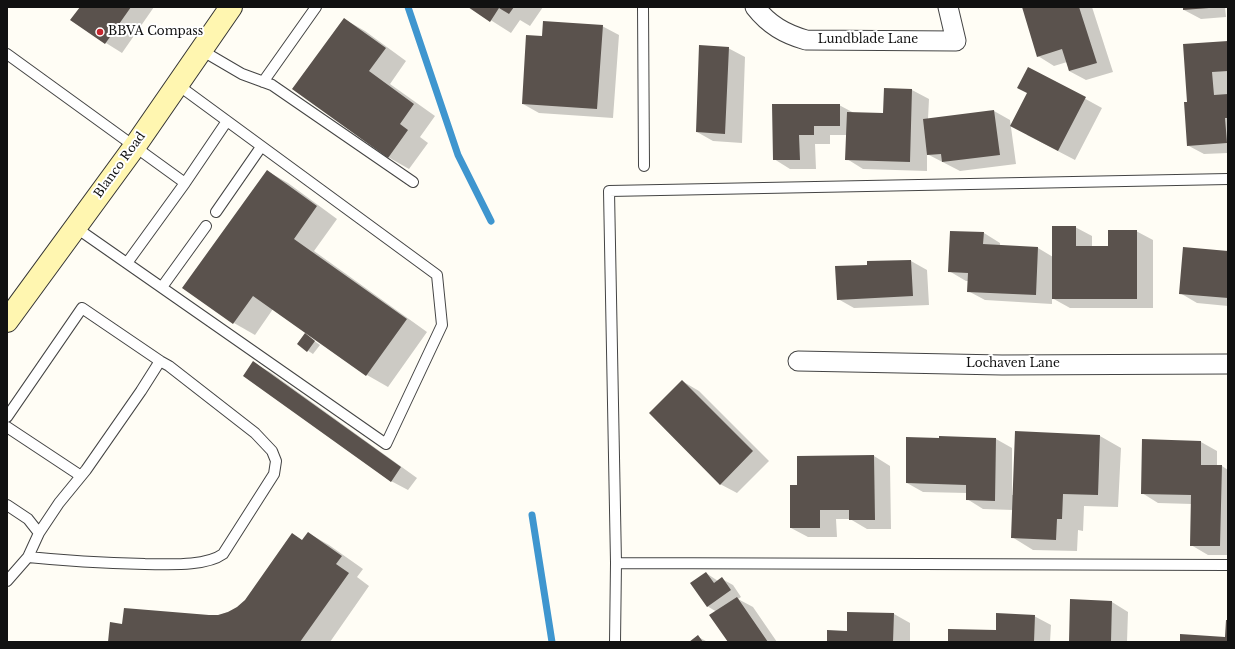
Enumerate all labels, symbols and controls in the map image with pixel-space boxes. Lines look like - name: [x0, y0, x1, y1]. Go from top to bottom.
- place label: BBVA Compass: [108, 25, 203, 39]
- marker: BBVA Compass: [95, 27, 105, 37]
- street label: Lundblade Lane: [818, 33, 918, 47]
- street label: Blanco Road: [91, 129, 149, 201]
- street label: Lochaven Lane: [966, 357, 1060, 371]

